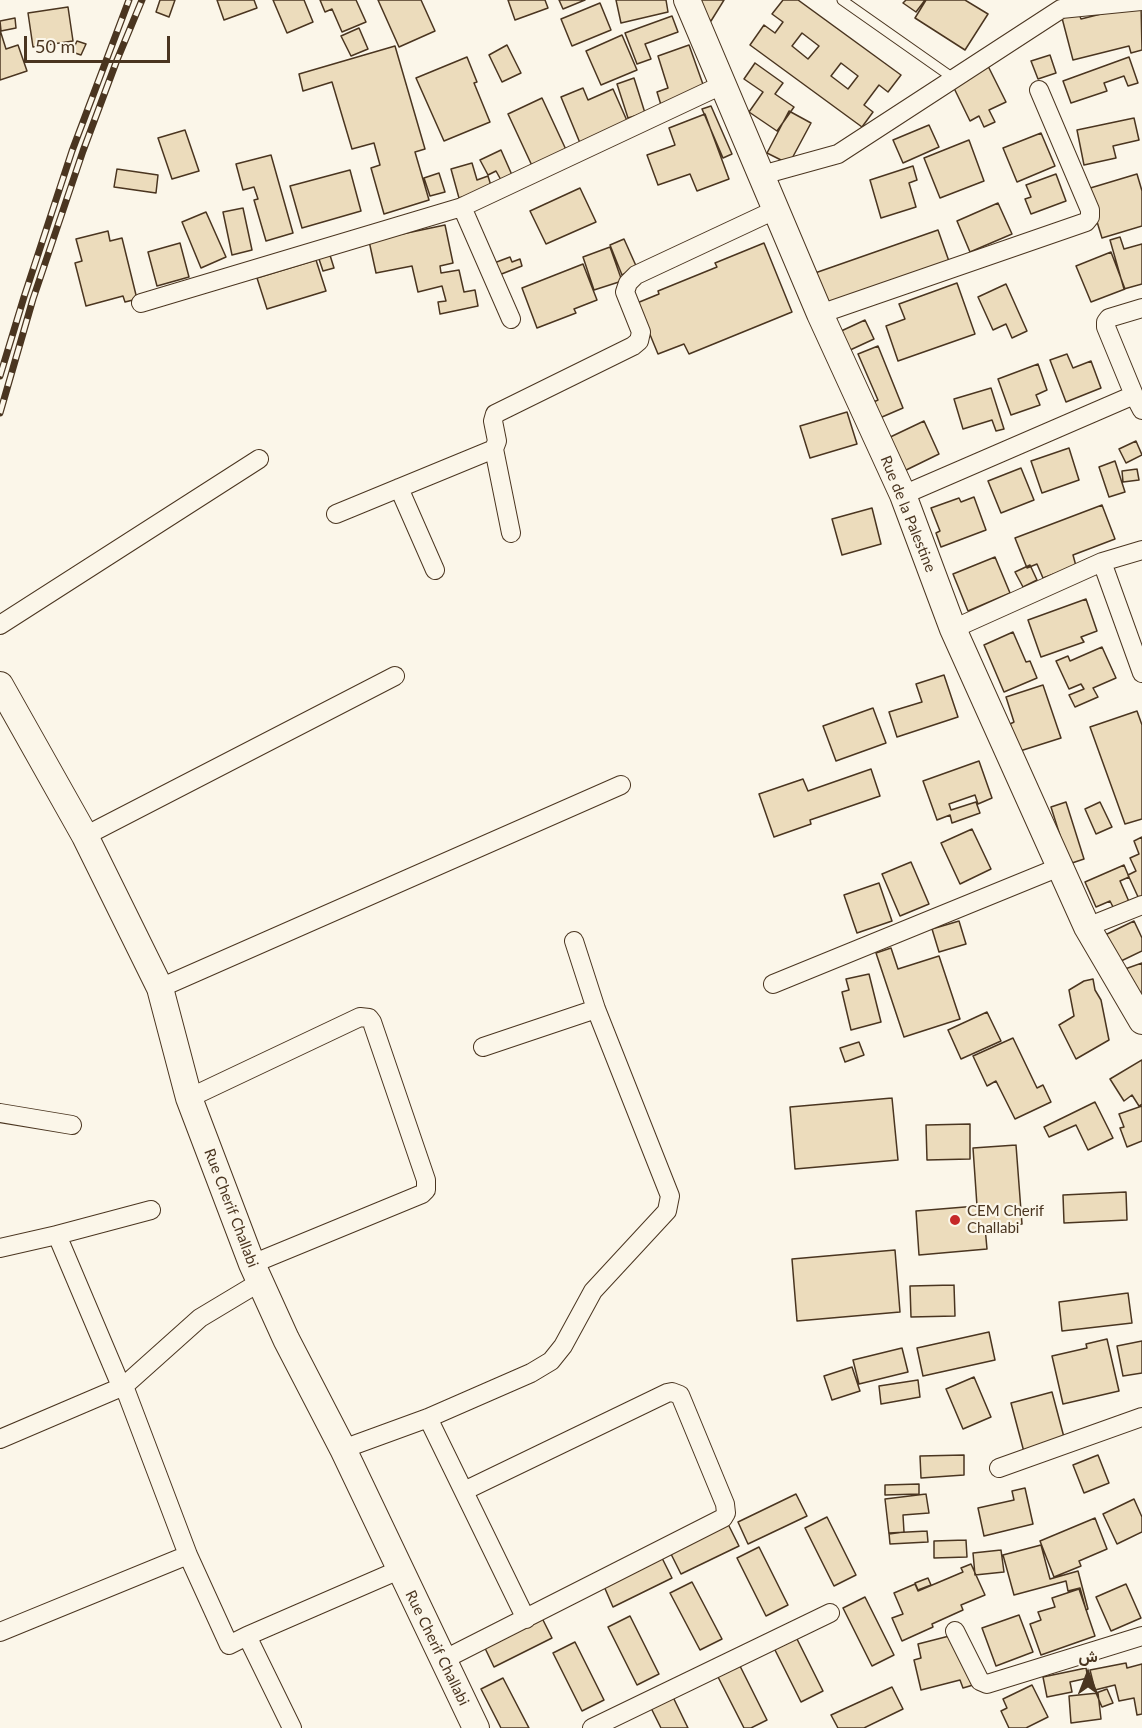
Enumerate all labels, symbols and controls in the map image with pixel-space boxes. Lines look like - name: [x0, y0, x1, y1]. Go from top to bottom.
- scale bar: [27, 24, 172, 62]
- text: 50 m: [35, 35, 75, 57]
- street label: Rue de la Palestine: [876, 453, 940, 575]
- street label: Rue Cherif Challabi: [200, 1146, 262, 1270]
- place label: CEM Cherif Challabi: [967, 1202, 1044, 1237]
- marker: CEM Cherif Challabi: [948, 1213, 962, 1227]
- street label: Rue Cherif Challabi: [401, 1587, 473, 1709]
- north arrow: [1058, 1644, 1118, 1704]
- text: ش: [1078, 1646, 1098, 1665]

